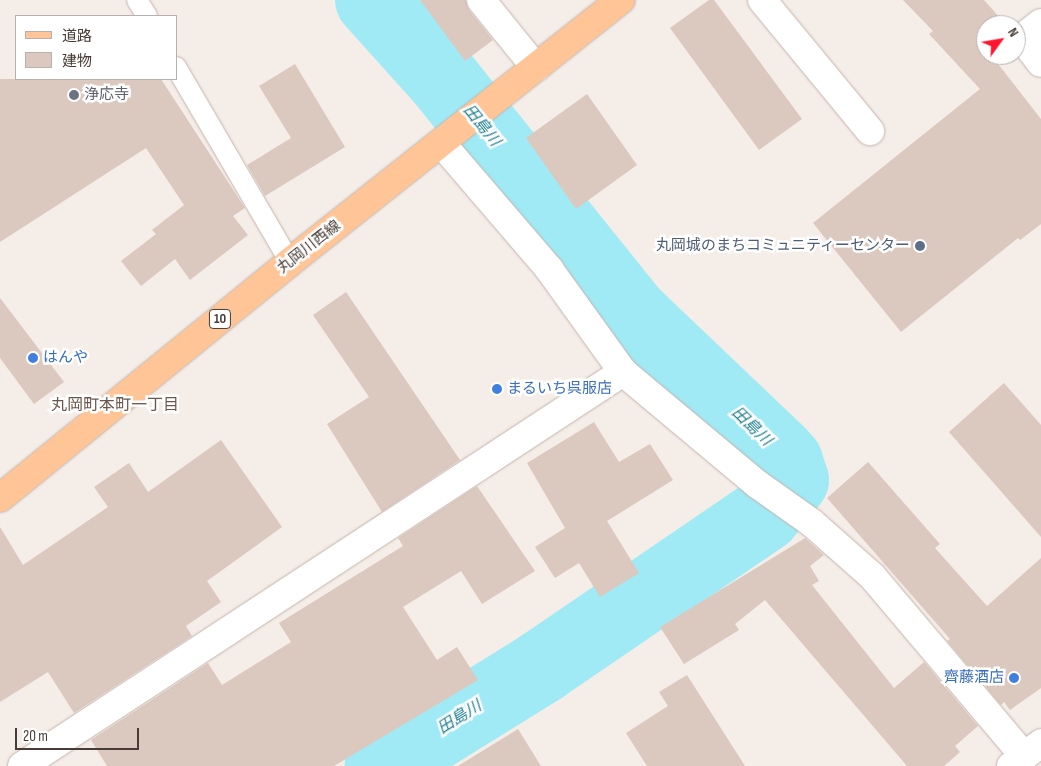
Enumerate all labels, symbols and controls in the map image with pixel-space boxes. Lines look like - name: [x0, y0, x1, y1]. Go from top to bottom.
- legend: [15, 15, 178, 80]
- north arrow: [976, 15, 1026, 65]
- text: N: [1004, 25, 1022, 40]
- text: 道路: [62, 27, 92, 46]
- text: 建物: [62, 52, 92, 71]
- place label: 浄応寺: [84, 86, 129, 104]
- marker: 浄応寺: [68, 89, 80, 101]
- water label: 田島川: [458, 101, 504, 151]
- street label: 丸岡川西線: [274, 217, 344, 277]
- place label: 丸岡城のまちコミュニティーセンター: [655, 237, 910, 255]
- marker: 丸岡城のまちコミュニティーセンター: [914, 240, 926, 252]
- road number: 10: [209, 308, 231, 330]
- place label: はんや: [43, 349, 88, 367]
- marker: はんや: [27, 352, 39, 364]
- place label: まるいち呉服店: [507, 380, 612, 398]
- marker: まるいち呉服店: [491, 383, 503, 395]
- district label: 丸岡町本町一丁目: [51, 396, 179, 416]
- water label: 田島川: [727, 403, 775, 451]
- place label: 齊藤酒店: [944, 669, 1004, 687]
- marker: 齊藤酒店: [1008, 672, 1020, 684]
- water label: 田島川: [435, 697, 485, 739]
- scale bar: [18, 718, 141, 750]
- text: 20 m: [23, 727, 48, 746]

